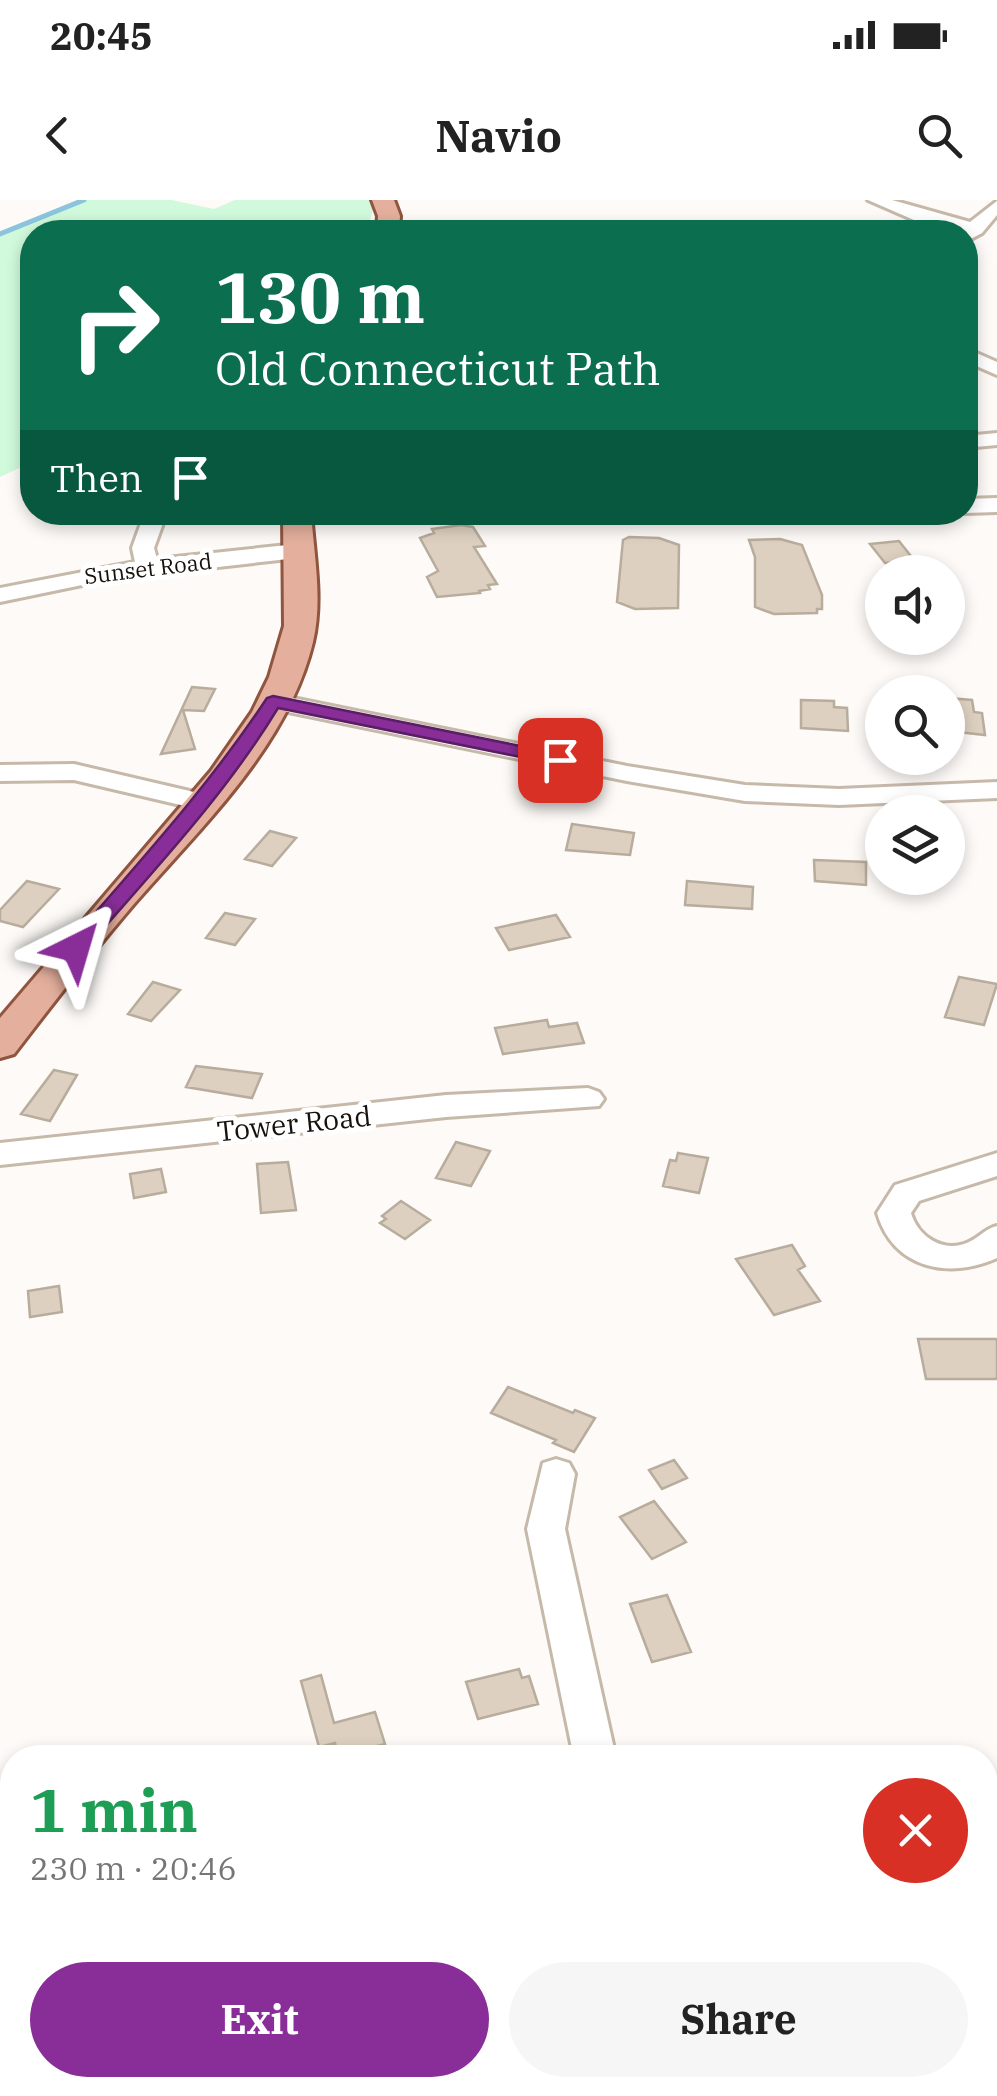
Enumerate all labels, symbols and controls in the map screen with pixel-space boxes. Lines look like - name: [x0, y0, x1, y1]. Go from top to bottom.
- text: 20:45: [50, 11, 153, 60]
- text: Navio: [435, 106, 562, 164]
- icon: back: [30, 108, 85, 163]
- icon: search: [912, 108, 967, 163]
- text: 130 m: [215, 251, 425, 342]
- icon: right: [50, 260, 180, 390]
- text: Old Connecticut Path: [215, 339, 661, 397]
- icon: arrive: [163, 450, 218, 505]
- text: Then: [50, 453, 143, 502]
- street label: Sunset Road: [82, 546, 214, 590]
- map controls: [865, 555, 965, 895]
- button: sound: [865, 555, 965, 655]
- button: search: [865, 675, 965, 775]
- pin: [518, 718, 603, 803]
- icon: arrive: [533, 733, 588, 788]
- button: layers: [865, 795, 965, 895]
- position arrow: [24, 896, 128, 1000]
- street label: Tower Road: [215, 1097, 373, 1149]
- text: 1 min: [30, 1770, 198, 1849]
- button: close: [863, 1778, 968, 1883]
- text: 230 m · 20:46: [30, 1847, 237, 1889]
- button: Exit: [30, 1962, 489, 2077]
- button: Share: [509, 1962, 968, 2077]

